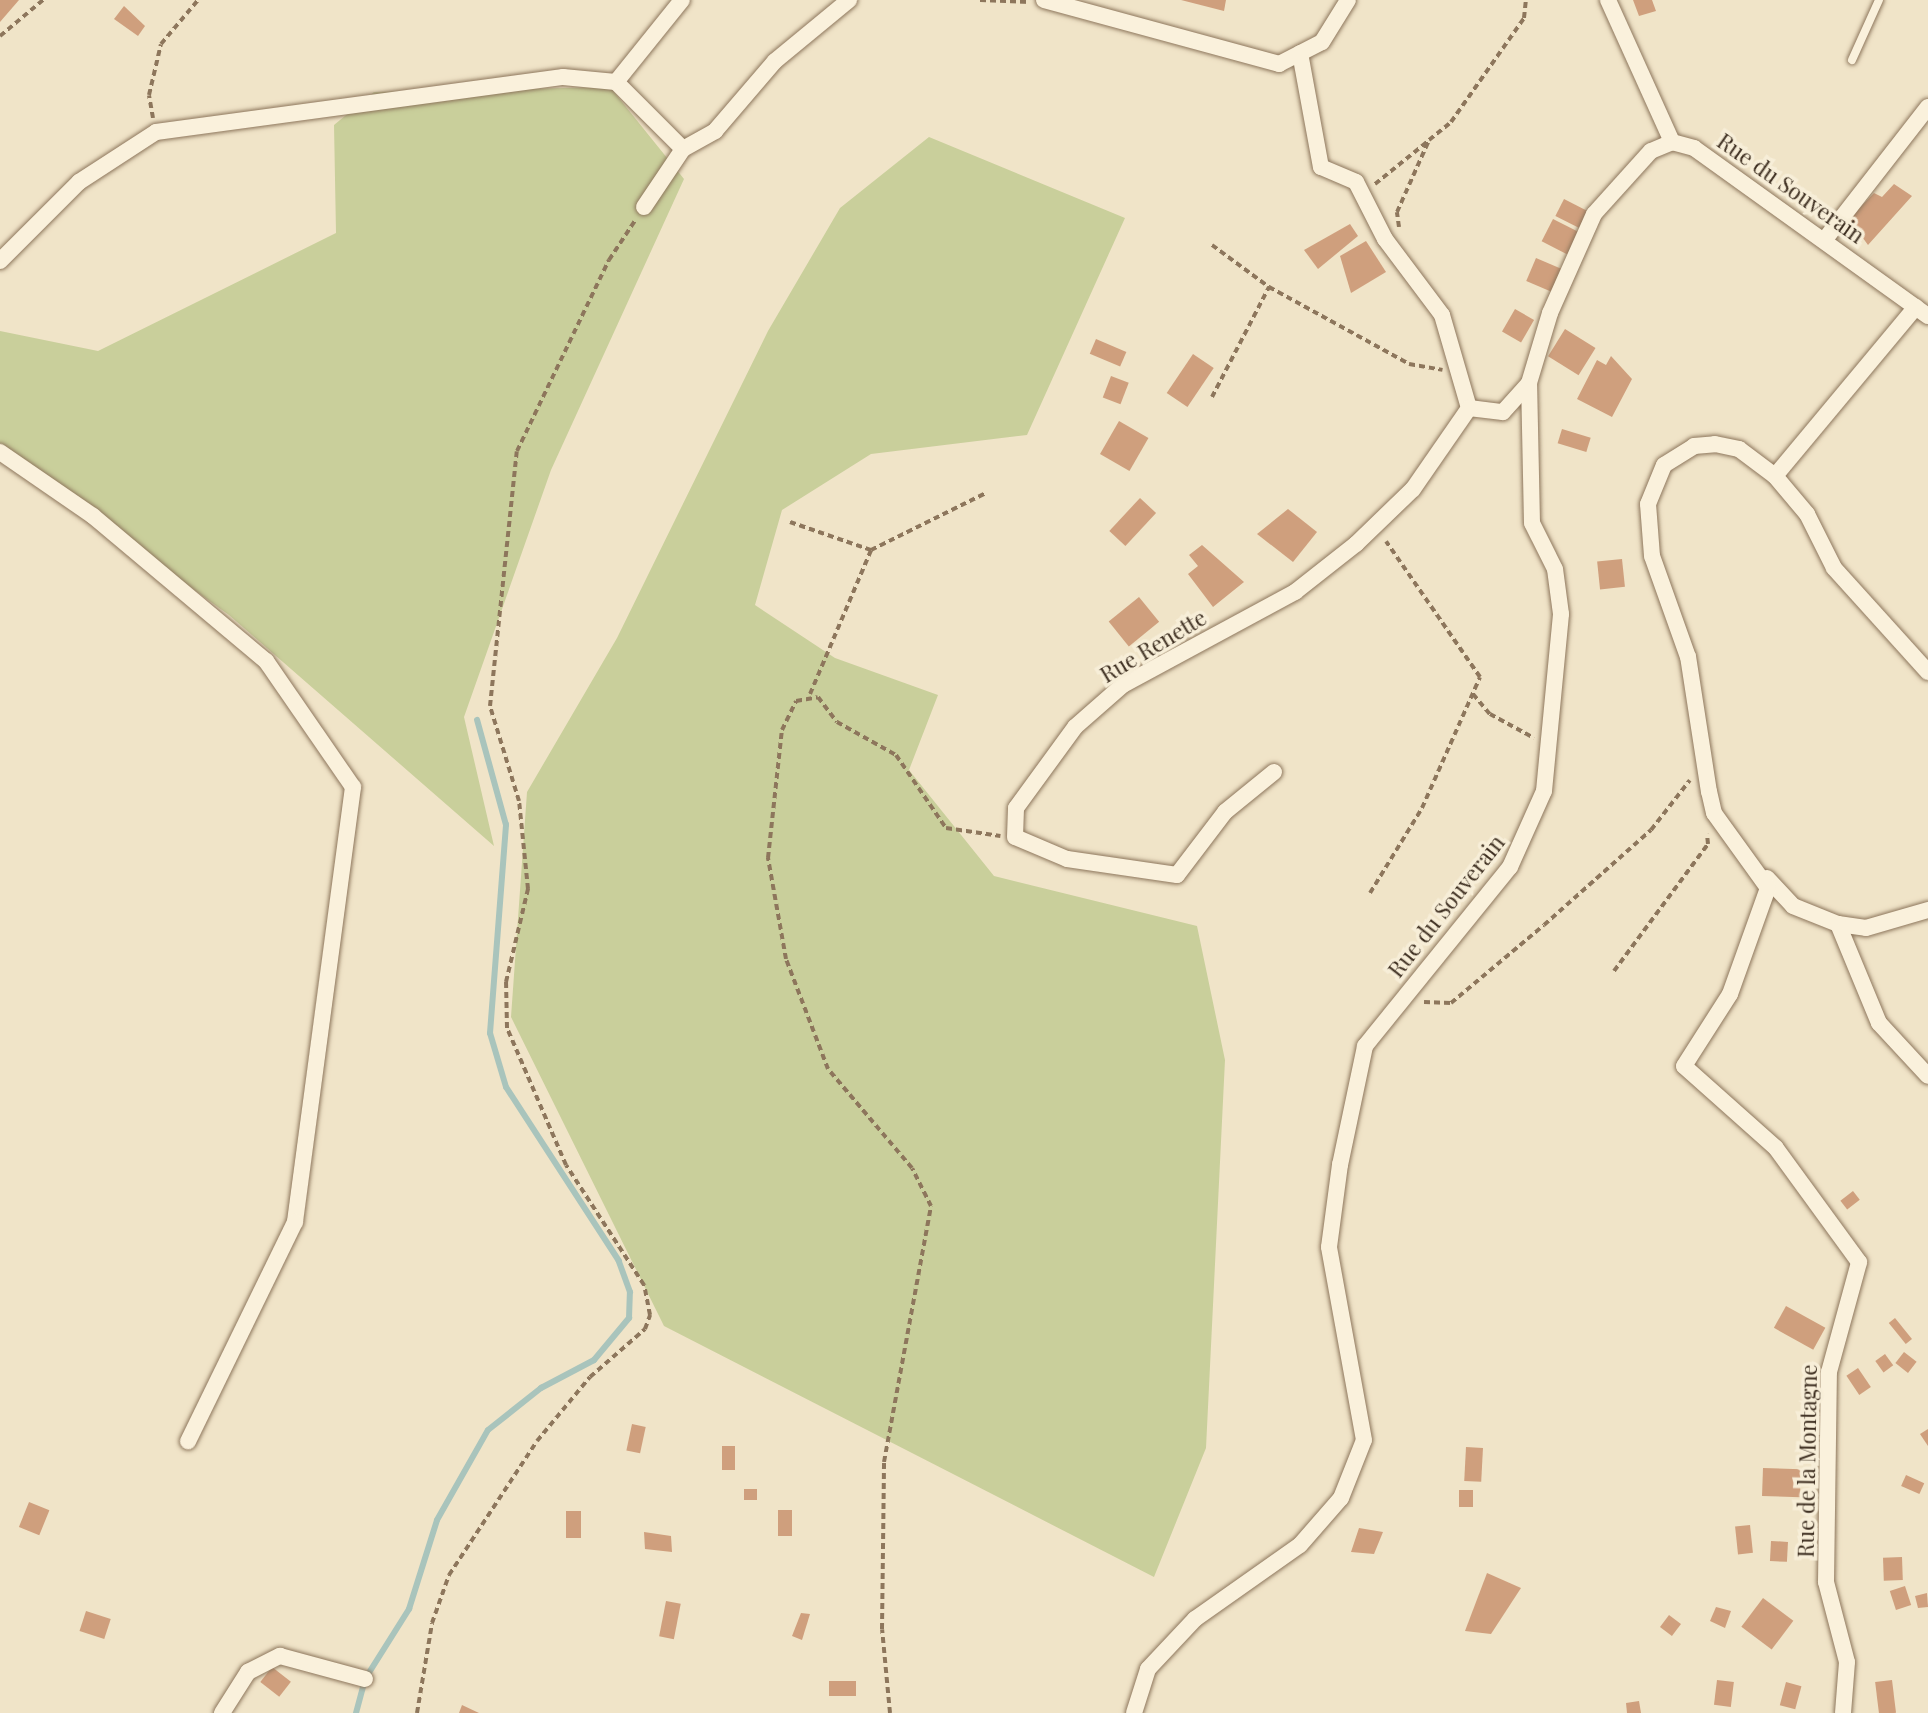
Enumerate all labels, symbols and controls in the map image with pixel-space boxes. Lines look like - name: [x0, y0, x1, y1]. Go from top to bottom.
- street label: Rue du Souverain: [1712, 127, 1870, 249]
- street label: Rue Renette: [1095, 604, 1211, 688]
- street label: Rue du Souverain: [1382, 830, 1510, 982]
- street label: Rue de la Montagne: [1792, 1364, 1822, 1558]

